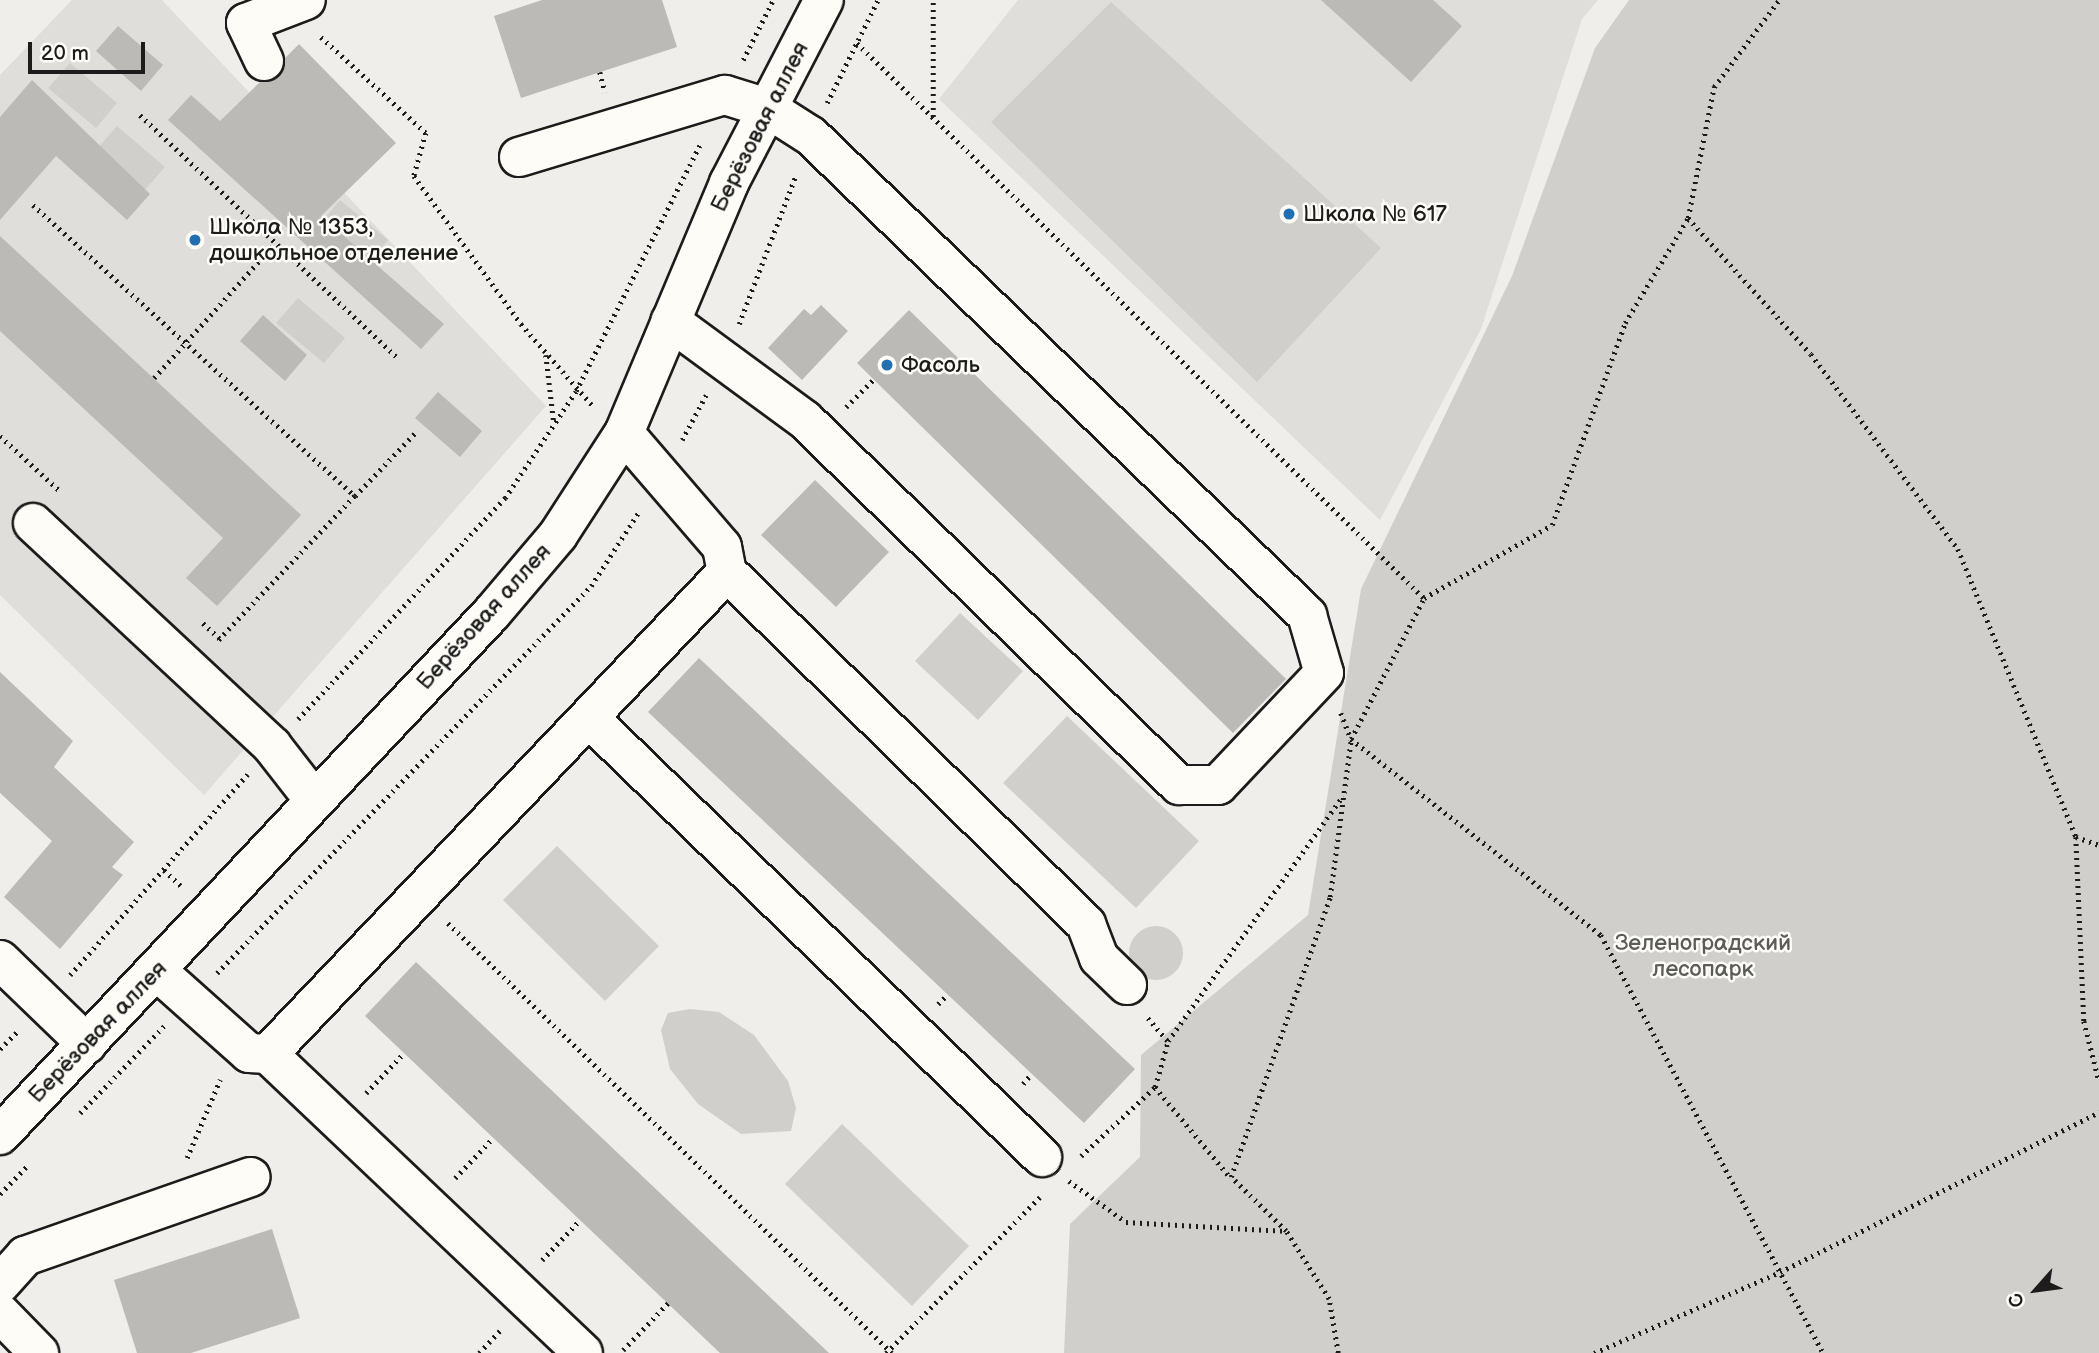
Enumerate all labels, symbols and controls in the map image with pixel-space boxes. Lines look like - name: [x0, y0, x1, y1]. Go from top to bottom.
- scale bar: [32, 28, 149, 72]
- street label: Берёзовая аллея: [705, 37, 815, 217]
- text: 20 m: [41, 41, 89, 66]
- place label: Школа № 617: [1303, 200, 1447, 228]
- marker: Школа № 617: [1281, 206, 1297, 222]
- place label: Школа № 1353, дошкольное отделение: [209, 213, 458, 267]
- marker: Школа № 1353, дошкольное отделение: [187, 232, 203, 248]
- place label: Фасоль: [901, 351, 980, 379]
- marker: Фасоль: [879, 357, 895, 373]
- street label: Берёзовая аллея: [411, 538, 557, 696]
- park label: Зеленоградский лесопарк: [1615, 929, 1791, 983]
- street label: Берёзовая аллея: [23, 955, 173, 1109]
- north arrow: [2001, 1255, 2071, 1325]
- text: С: [2004, 1289, 2030, 1311]

